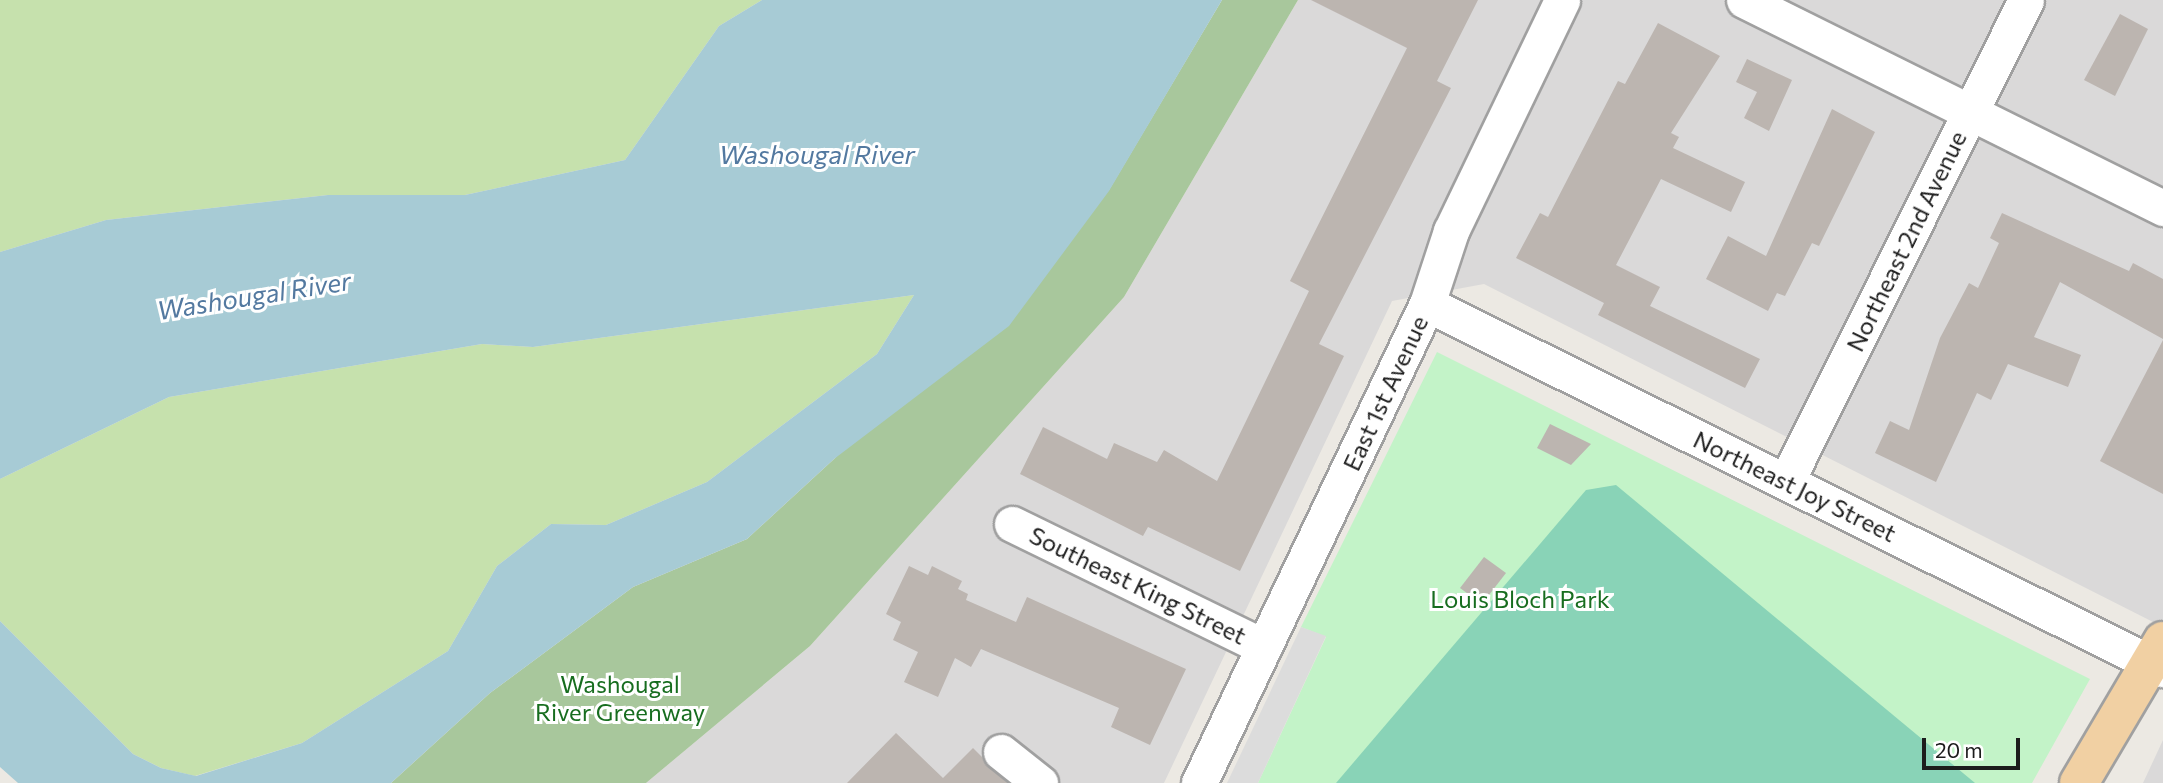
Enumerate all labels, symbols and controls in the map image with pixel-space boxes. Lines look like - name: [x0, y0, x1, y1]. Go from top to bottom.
- street label: Northeast 2nd Avenue: [1840, 126, 1972, 356]
- water label: Washougal River: [719, 138, 915, 170]
- water label: Washougal River: [155, 264, 353, 326]
- street label: East 1st Avenue: [1337, 311, 1433, 475]
- street label: Northeast Joy Street: [1689, 424, 1901, 548]
- street label: Southeast King Street: [1025, 520, 1251, 650]
- park label: Louis Bloch Park: [1430, 585, 1610, 613]
- park label: Washougal River Greenway: [535, 670, 705, 726]
- scale bar: [1925, 724, 2023, 768]
- text: 20 m: [1935, 737, 1983, 762]

